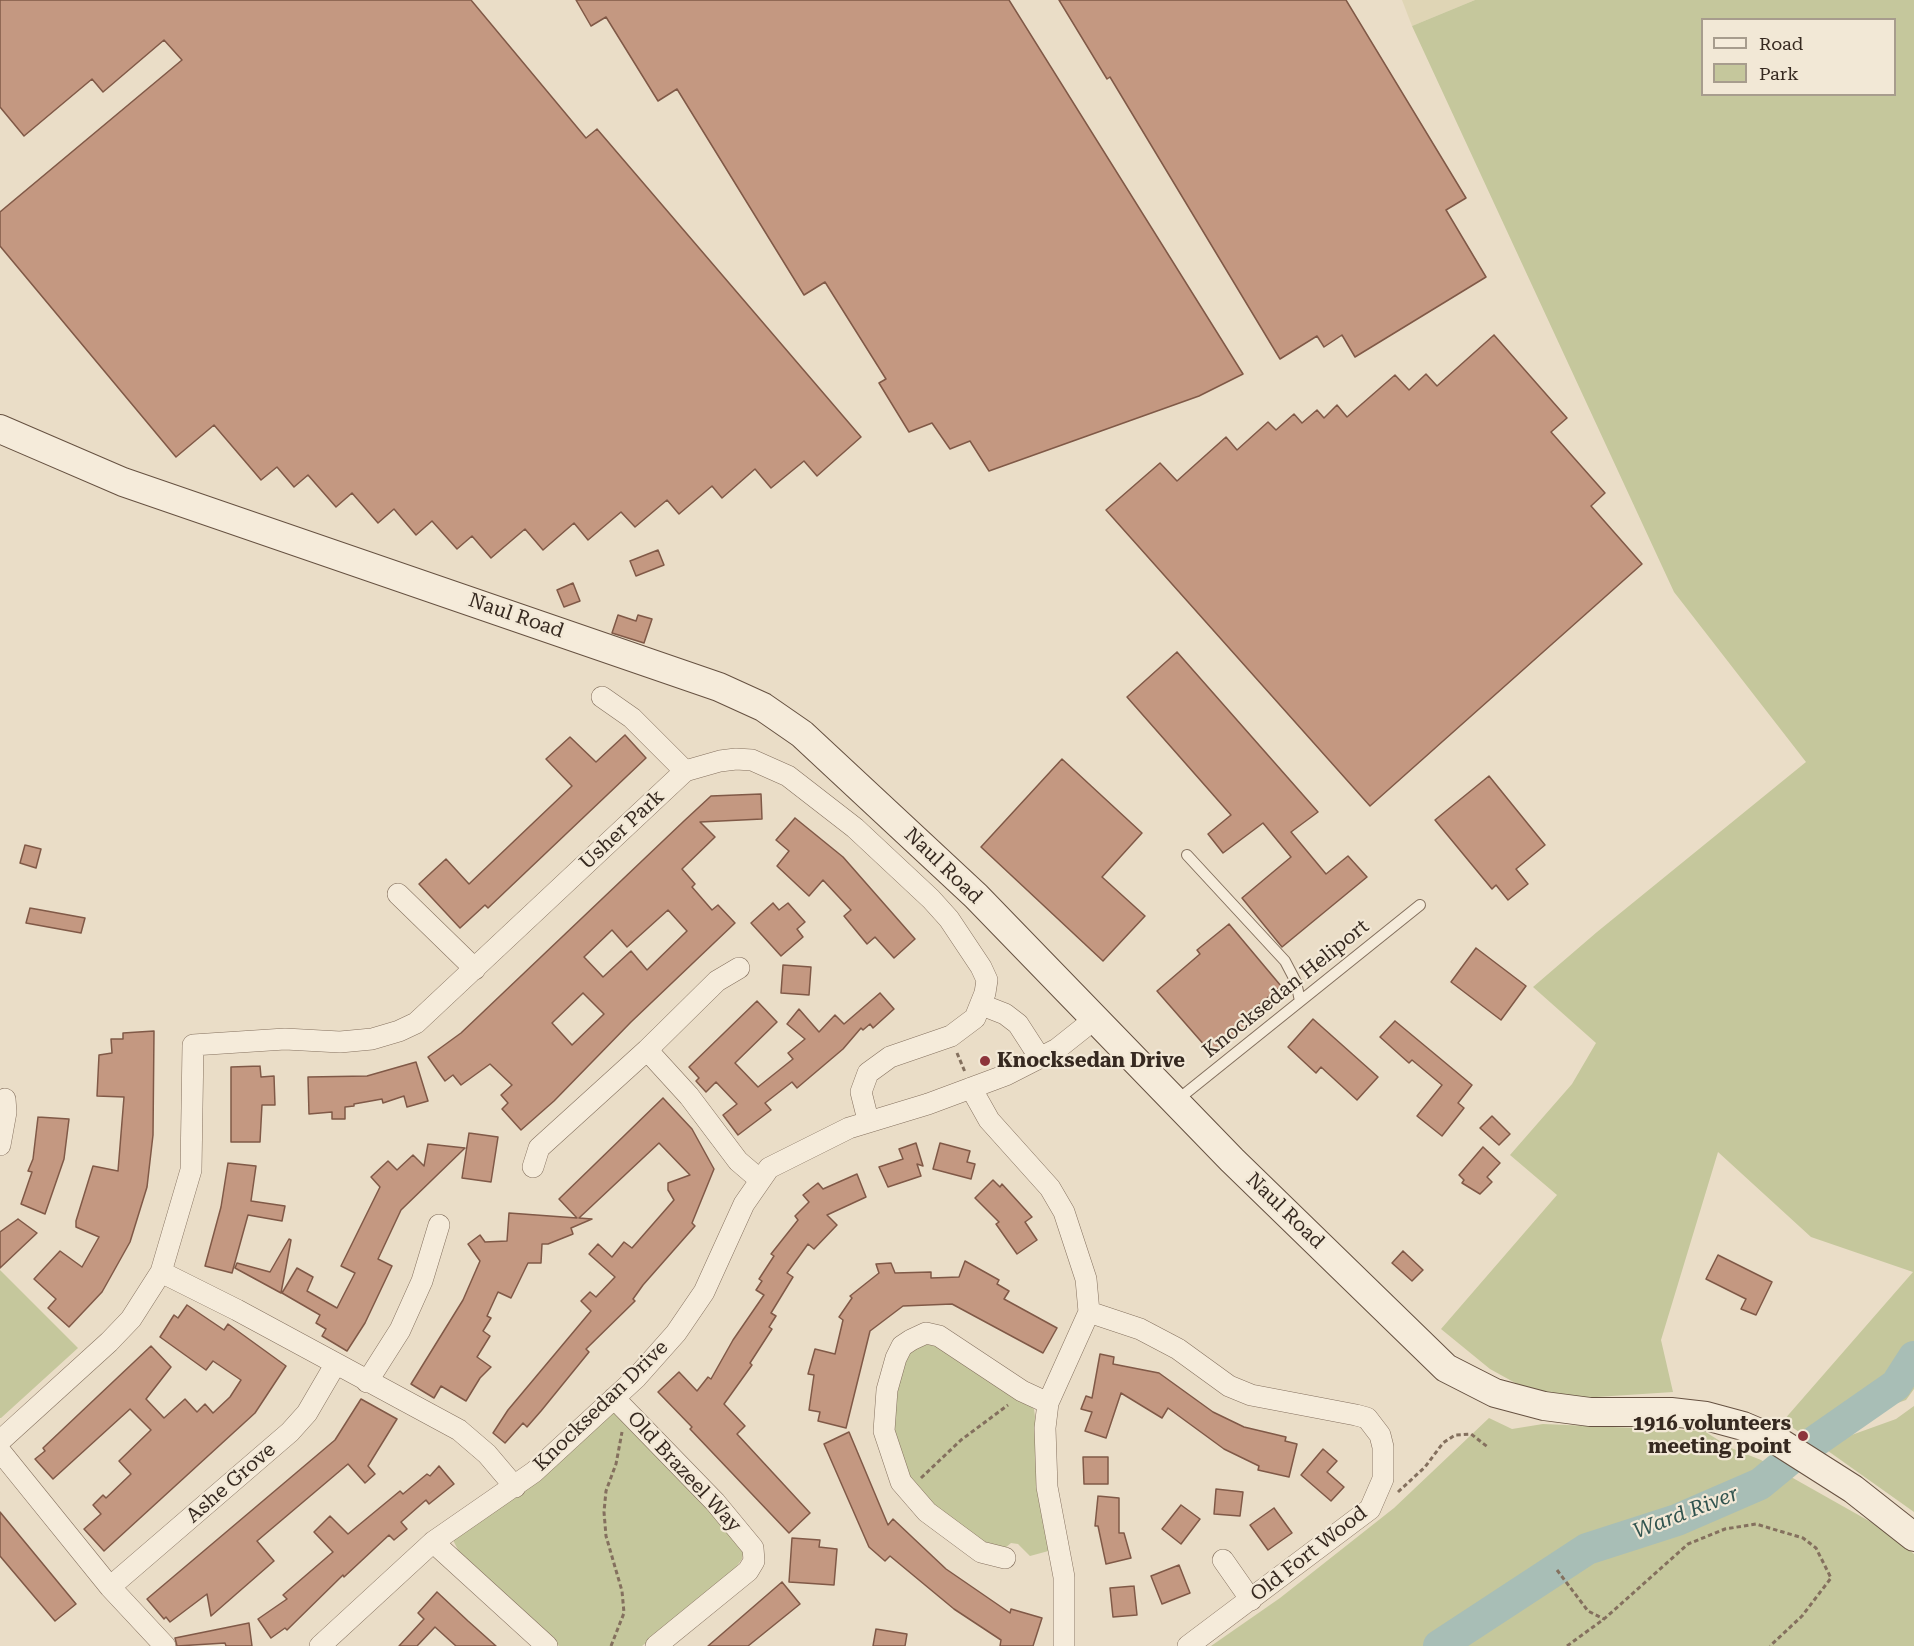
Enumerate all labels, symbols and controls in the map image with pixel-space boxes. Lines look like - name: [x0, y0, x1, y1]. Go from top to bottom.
- legend: [1701, 18, 1896, 96]
- text: Road: [1759, 33, 1803, 54]
- text: Park: [1759, 63, 1799, 84]
- street label: Naul Road: [465, 588, 567, 644]
- street label: Usher Park: [575, 785, 669, 875]
- street label: Naul Road: [899, 823, 987, 909]
- street label: Knocksedan Heliport: [1198, 915, 1374, 1063]
- place label: Knocksedan Drive: [997, 1049, 1185, 1073]
- marker: Knocksedan Drive: [978, 1054, 992, 1068]
- street label: Naul Road: [1241, 1168, 1329, 1254]
- street label: Knocksedan Drive: [529, 1336, 673, 1476]
- street label: Old Brazeel Way: [622, 1407, 746, 1537]
- place label: 1916 volunteers meeting point: [1633, 1412, 1791, 1459]
- marker: 1916 volunteers meeting point: [1796, 1429, 1810, 1443]
- street label: Ashe Grove: [181, 1438, 281, 1528]
- water label: Ward River: [1630, 1481, 1742, 1545]
- street label: Old Fort Wood: [1246, 1501, 1372, 1607]

